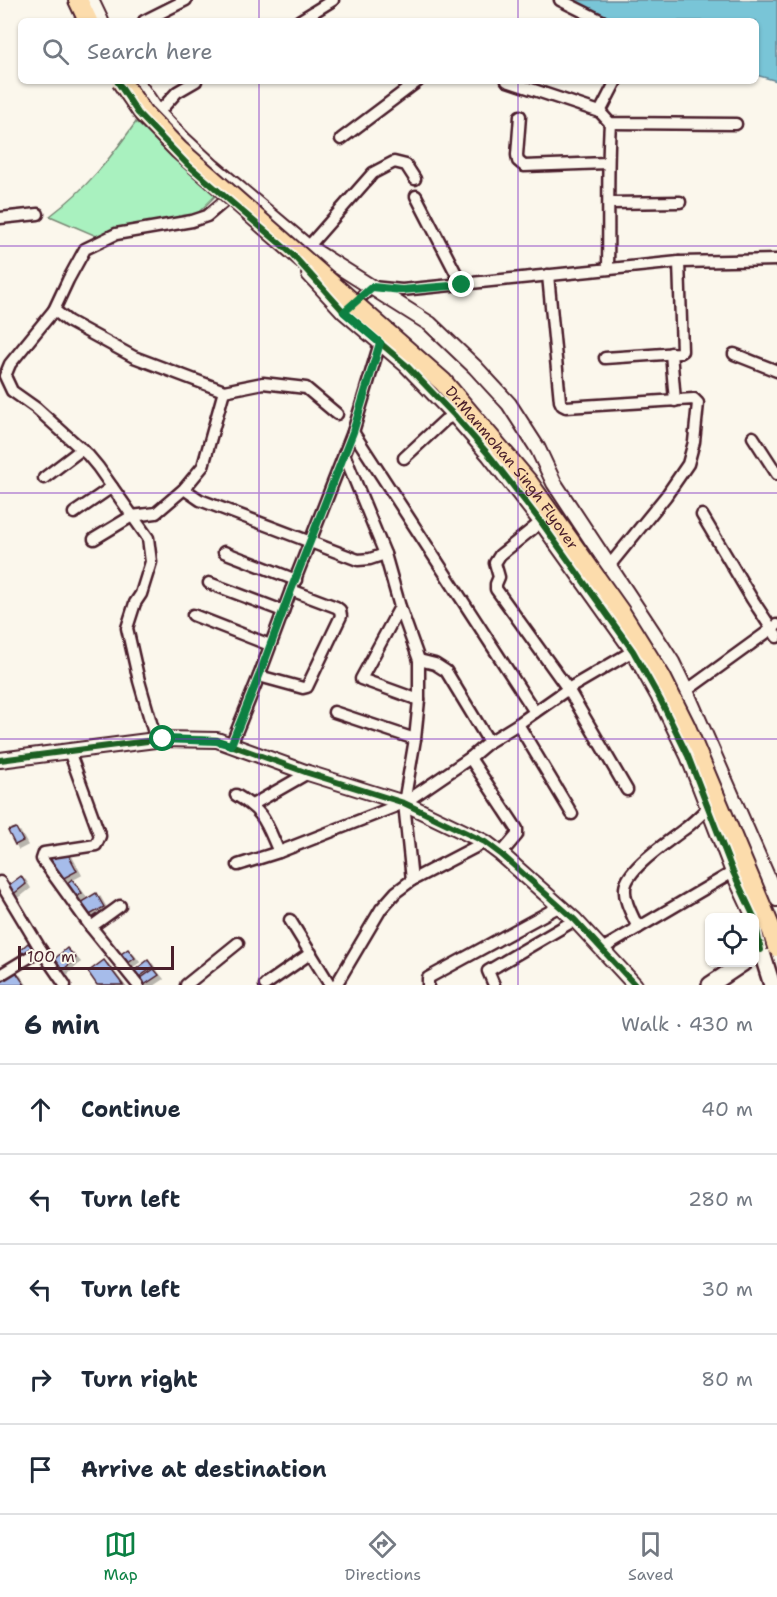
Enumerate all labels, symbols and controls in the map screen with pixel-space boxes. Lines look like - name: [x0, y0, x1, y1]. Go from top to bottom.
- search box: [18, 18, 759, 84]
- icon: search: [39, 35, 72, 68]
- text: Search here: [87, 37, 213, 66]
- route end: [448, 271, 474, 297]
- street label: Dr.Manmohan Singh Flyover: [441, 382, 583, 554]
- route start: [149, 725, 175, 751]
- map controls: [705, 913, 759, 967]
- button: locate: [705, 913, 759, 967]
- scale bar: [18, 943, 174, 971]
- text: 100 m: [27, 946, 75, 967]
- text: 6 min: [24, 1007, 100, 1042]
- text: Walk · 430 m: [621, 1011, 753, 1037]
- icon: ahead: [24, 1093, 57, 1126]
- text: Continue: [81, 1095, 181, 1124]
- text: 40 m: [701, 1096, 753, 1122]
- icon: left: [24, 1183, 57, 1216]
- text: Turn left: [81, 1185, 180, 1214]
- text: 280 m: [688, 1186, 753, 1212]
- icon: left: [24, 1273, 57, 1306]
- text: Turn left: [81, 1275, 180, 1304]
- text: 30 m: [701, 1276, 753, 1302]
- icon: right: [24, 1363, 57, 1396]
- text: Turn right: [81, 1365, 198, 1394]
- text: 80 m: [701, 1366, 753, 1392]
- icon: arrive: [24, 1453, 57, 1486]
- text: Arrive at destination: [81, 1455, 327, 1484]
- tab: Map: [104, 1528, 138, 1585]
- tab: Directions: [345, 1528, 421, 1585]
- tab: Saved: [628, 1528, 674, 1585]

